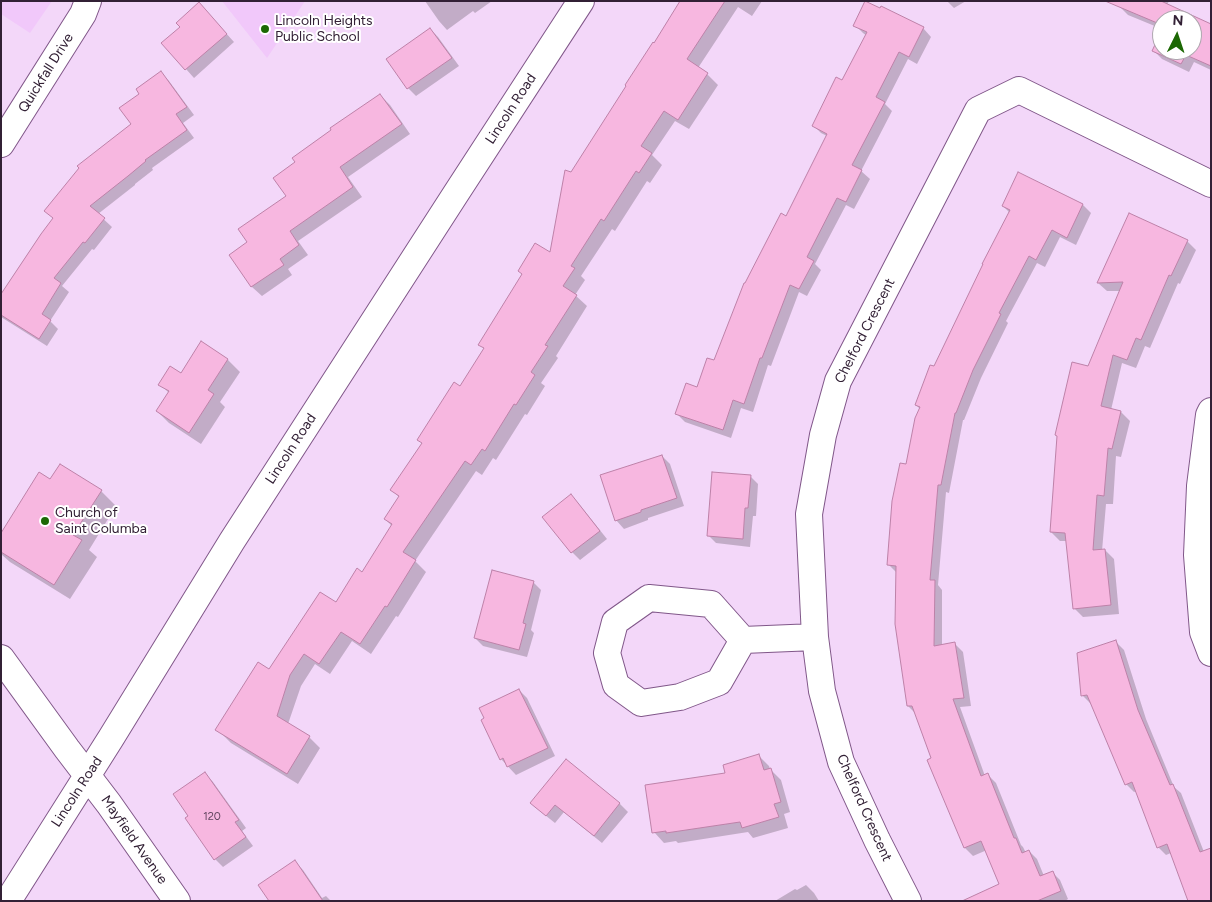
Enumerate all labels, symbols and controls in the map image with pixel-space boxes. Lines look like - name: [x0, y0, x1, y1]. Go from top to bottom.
- north arrow: [1152, 10, 1202, 60]
- text: N: [1172, 12, 1184, 29]
- place label: Lincoln Heights Public School: [275, 13, 373, 46]
- marker: Lincoln Heights Public School: [259, 23, 271, 35]
- street label: Quickfall Drive: [15, 30, 77, 116]
- street label: Lincoln Road: [482, 71, 540, 147]
- street label: Chelford Crescent: [831, 276, 899, 386]
- street label: Lincoln Road: [262, 411, 320, 487]
- place label: Church of Saint Columba: [55, 505, 147, 538]
- marker: Church of Saint Columba: [39, 515, 51, 527]
- street label: Chelford Crescent: [833, 752, 895, 864]
- street label: Lincoln Road: [48, 754, 106, 830]
- street label: Mayfield Avenue: [97, 792, 171, 888]
- house number: 120: [203, 810, 221, 824]

